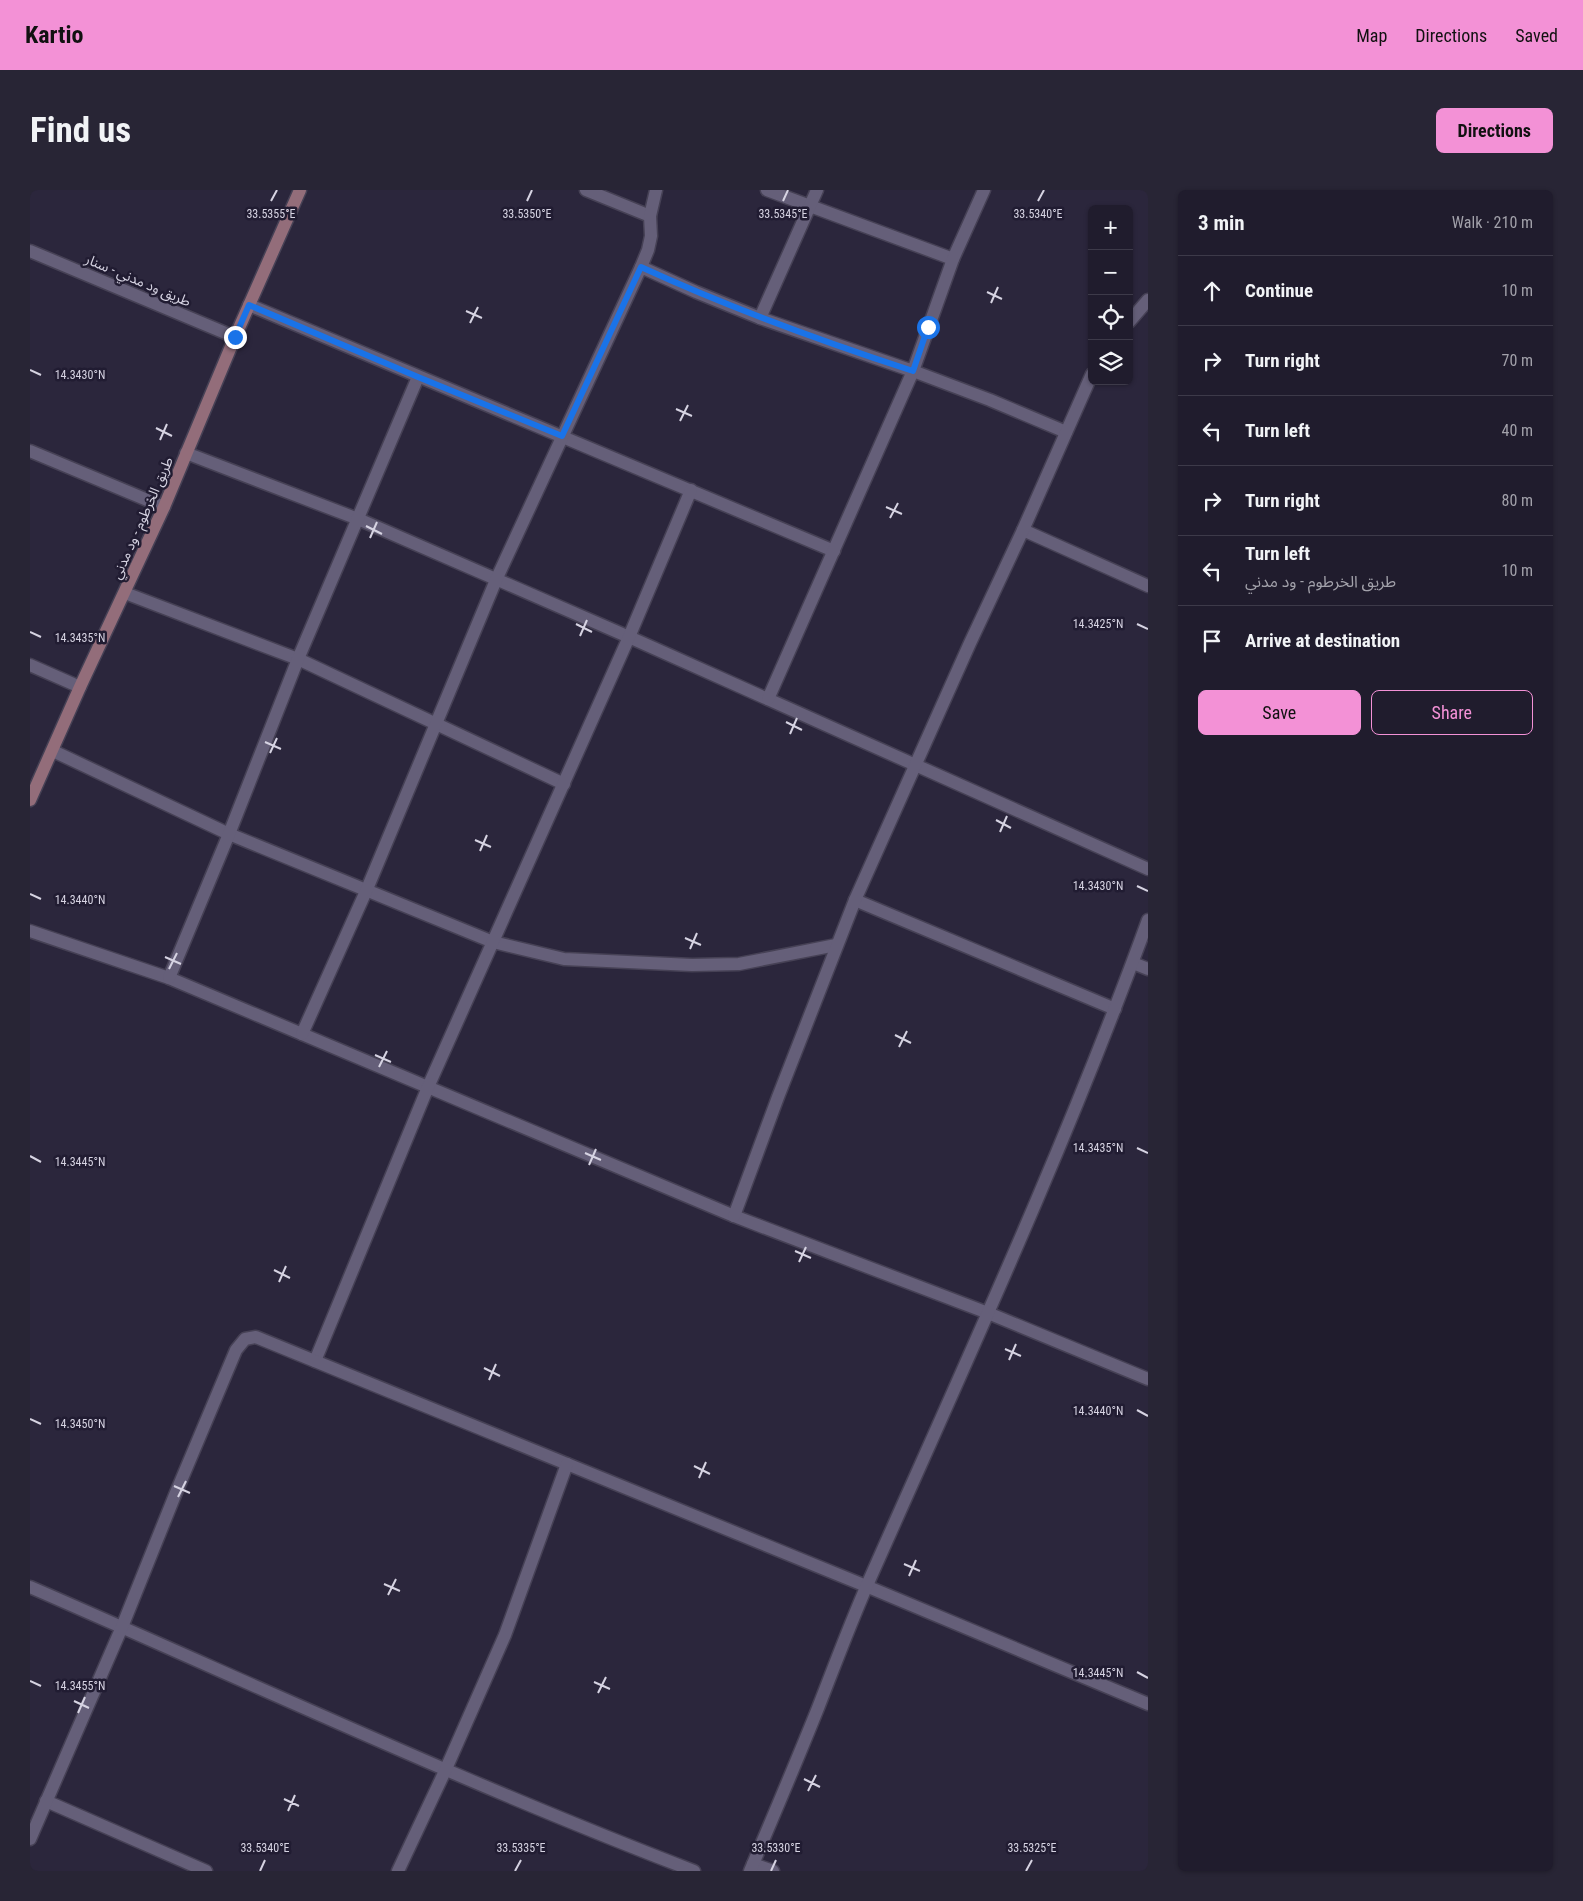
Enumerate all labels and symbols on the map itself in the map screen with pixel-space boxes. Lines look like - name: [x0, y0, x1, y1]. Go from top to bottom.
- text: 33.5355°E: [246, 207, 296, 221]
- text: 33.5350°E: [502, 207, 552, 221]
- text: 33.5345°E: [758, 207, 808, 221]
- text: 33.5340°E: [1013, 207, 1063, 221]
- street label: طريق ود مدني - سنار: [81, 250, 193, 312]
- route start: [917, 316, 940, 339]
- route end: [224, 326, 247, 349]
- text: 14.3430°N: [55, 368, 105, 382]
- street label: طريق الخرطوم - ود مدني: [108, 454, 179, 583]
- text: 14.3425°N: [1073, 617, 1123, 631]
- text: 14.3435°N: [55, 631, 105, 645]
- text: 14.3430°N: [1073, 879, 1123, 893]
- text: 14.3440°N: [55, 893, 105, 907]
- text: 14.3435°N: [1073, 1141, 1123, 1155]
- text: 14.3445°N: [55, 1155, 105, 1169]
- text: 14.3440°N: [1073, 1404, 1123, 1418]
- text: 14.3450°N: [55, 1417, 105, 1431]
- text: 14.3445°N: [1073, 1666, 1123, 1680]
- text: 14.3455°N: [55, 1679, 105, 1693]
- text: 33.5340°E: [240, 1841, 290, 1855]
- text: 33.5335°E: [496, 1841, 546, 1855]
- text: 33.5330°E: [751, 1841, 801, 1855]
- text: 33.5325°E: [1007, 1841, 1057, 1855]

